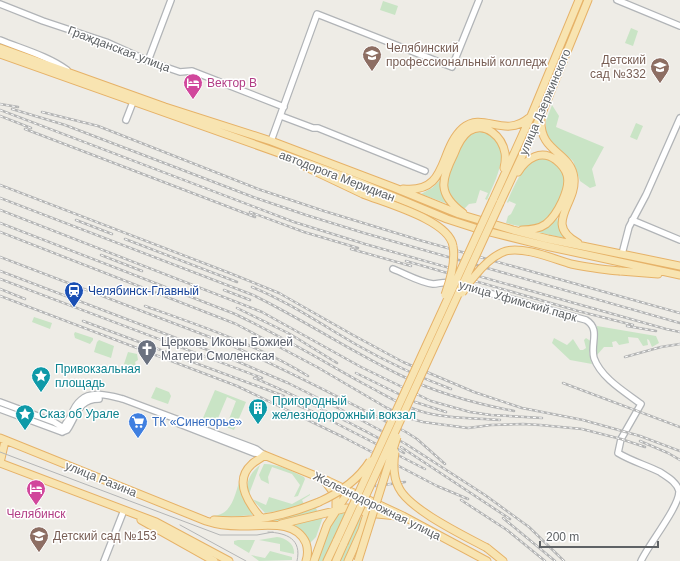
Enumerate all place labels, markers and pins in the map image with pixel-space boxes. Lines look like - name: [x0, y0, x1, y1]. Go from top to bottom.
- place label: Челябинский профессиональный колледж: [386, 41, 547, 69]
- school or university icon: Челябинский профессиональный колледж: [361, 44, 383, 72]
- place label: Детский cад №332: [590, 53, 646, 81]
- school or university icon: Детский cад №332: [649, 56, 671, 84]
- hotel icon: Вектор В: [182, 72, 204, 100]
- place label: Вектор В: [207, 76, 257, 90]
- station icon: Челябинск-Главный: [63, 280, 85, 308]
- place label: Челябинск-Главный: [88, 284, 199, 298]
- place label: Церковь Иконы Божией Матери Смоленская: [161, 335, 293, 363]
- church icon: Церковь Иконы Божией Матери Смоленская: [136, 338, 158, 366]
- place label: Привокзальная площадь: [55, 362, 141, 390]
- place icon: Привокзальная площадь: [30, 365, 52, 393]
- place label: Пригородный железнодорожный вокзал: [272, 394, 416, 422]
- building icon: Пригородный железнодорожный вокзал: [247, 397, 269, 425]
- place icon: Сказ об Урале: [14, 403, 36, 431]
- place label: Сказ об Урале: [39, 407, 120, 421]
- supermarket icon: ТК «Синегорье»: [127, 411, 149, 439]
- place label: ТК «Синегорье»: [152, 415, 242, 429]
- hotel icon: Челябинск: [25, 478, 47, 506]
- place label: Челябинск: [6, 507, 66, 521]
- school or university icon: Детский сад №153: [28, 525, 50, 553]
- place label: Детский сад №153: [53, 529, 157, 543]

